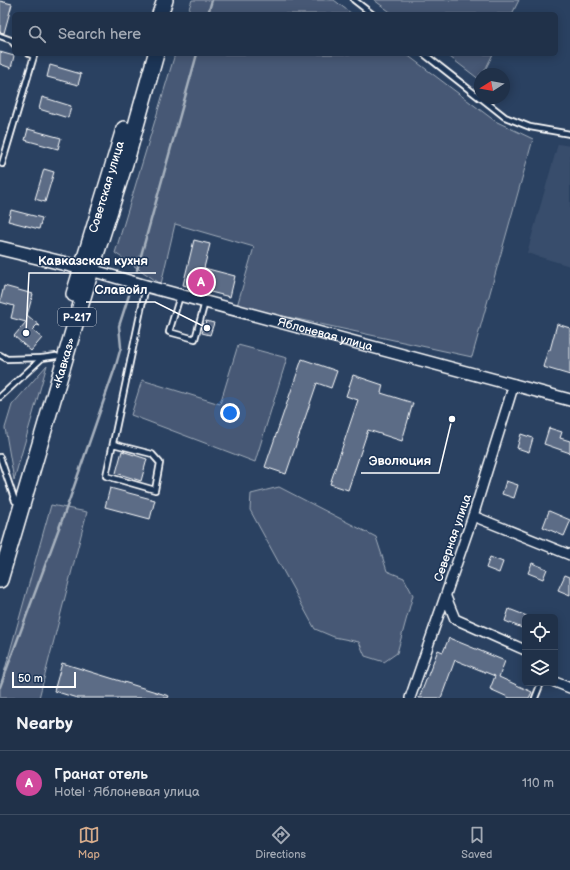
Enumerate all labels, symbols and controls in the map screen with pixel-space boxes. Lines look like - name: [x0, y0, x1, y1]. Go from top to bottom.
- search box: [12, 12, 558, 56]
- icon: search: [26, 23, 48, 45]
- text: Search here: [58, 25, 141, 44]
- north arrow: [474, 68, 510, 104]
- street label: Советская улица: [86, 139, 127, 234]
- callout: Кавказская кухня: [29, 248, 156, 273]
- text: Кавказская кухня: [38, 253, 148, 269]
- pin: A: [188, 267, 214, 297]
- callout: Славойл: [86, 277, 155, 302]
- text: Славойл: [95, 282, 147, 298]
- road number: Р-217: [58, 308, 96, 326]
- street label: Яблоневая улица: [276, 314, 375, 354]
- street label: «Кавказ»: [49, 335, 78, 391]
- your location: [220, 403, 240, 423]
- callout: Эволюция: [361, 448, 439, 473]
- text: Эволюция: [369, 453, 431, 469]
- street label: Северная улица: [431, 492, 475, 584]
- map controls: [522, 614, 558, 686]
- button: locate: [522, 614, 558, 650]
- button: layers: [522, 650, 558, 686]
- scale bar: [12, 670, 76, 689]
- text: 50 m: [18, 672, 43, 685]
- text: Nearby: [16, 714, 73, 734]
- text: Гранат отель: [54, 765, 148, 784]
- text: A: [25, 775, 33, 791]
- text: 110 m: [522, 775, 554, 791]
- text: Hotel · Яблоневая улица: [54, 784, 200, 800]
- tab: Map: [78, 824, 100, 861]
- tab: Directions: [255, 824, 306, 861]
- tab: Saved: [461, 824, 492, 861]

